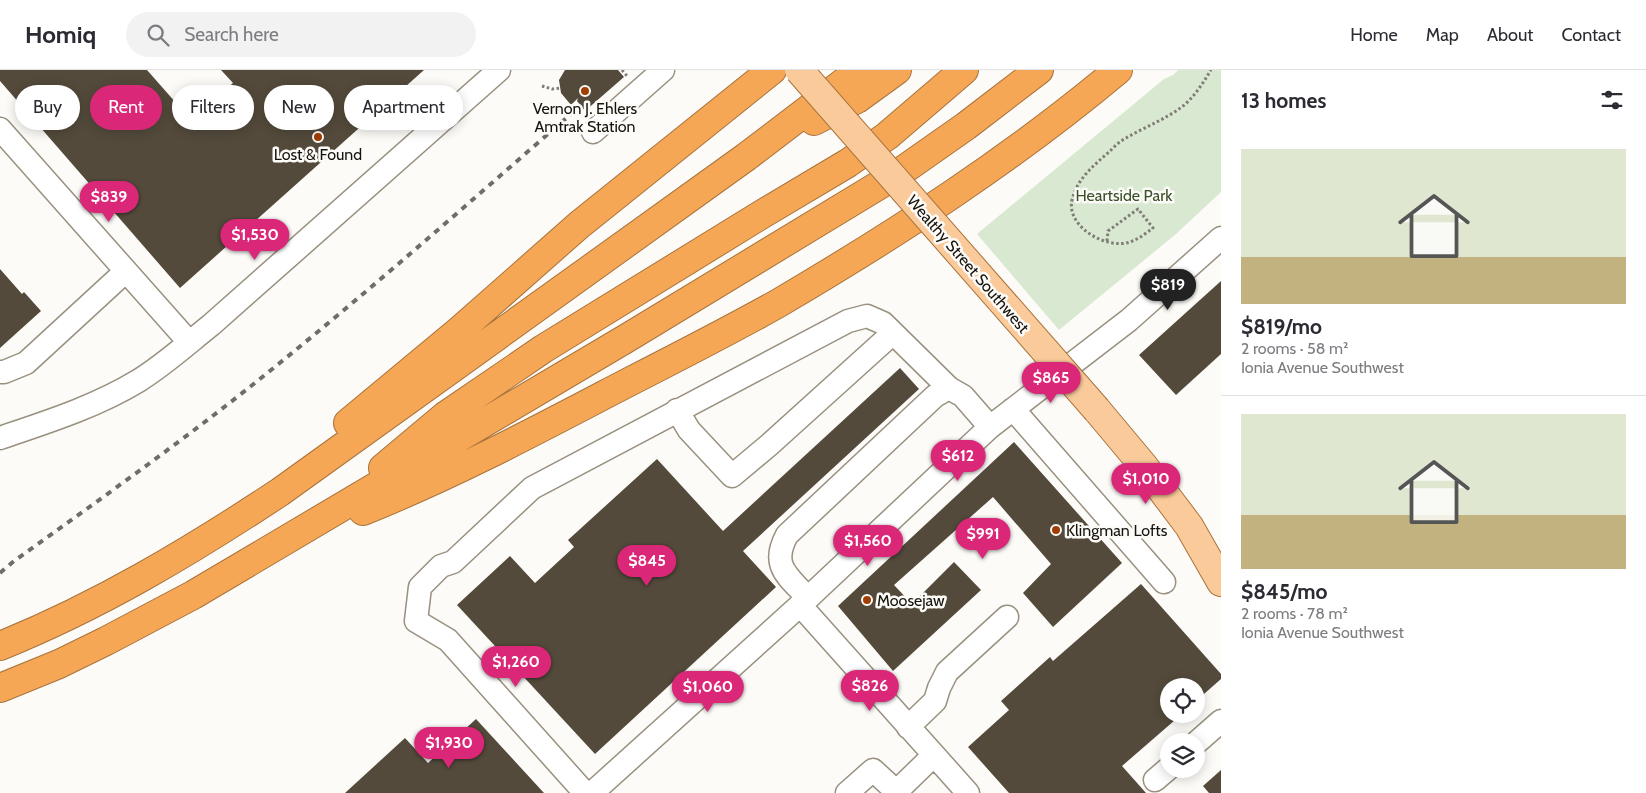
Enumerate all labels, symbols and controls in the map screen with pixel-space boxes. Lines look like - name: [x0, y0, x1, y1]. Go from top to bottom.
- search box: [126, 12, 476, 57]
- text: Homiq: [25, 20, 96, 49]
- icon: search: [144, 21, 172, 49]
- text: Search here: [184, 23, 279, 46]
- text: Home: [1350, 24, 1398, 46]
- text: Map: [1426, 24, 1459, 46]
- text: About: [1487, 24, 1533, 46]
- text: Contact: [1561, 24, 1621, 46]
- chip: Buy: [15, 85, 80, 130]
- chip: Rent: [90, 85, 162, 130]
- chip: Filters: [172, 85, 254, 130]
- chip: New: [264, 85, 334, 130]
- chip: Apartment: [344, 85, 463, 130]
- marker: Vernon J. Ehlers Amtrak Station: [579, 85, 591, 97]
- icon: filters: [1598, 86, 1626, 114]
- text: 13 homes: [1241, 88, 1326, 113]
- place label: Vernon J. Ehlers Amtrak Station: [533, 99, 638, 136]
- marker: Lost & Found: [312, 131, 324, 143]
- place label: Lost & Found: [274, 145, 362, 164]
- pin: $839: [79, 180, 139, 223]
- icon: home: [1389, 181, 1479, 271]
- park label: Heartside Park: [1076, 186, 1173, 205]
- text: $839: [91, 187, 127, 206]
- street label: Wealthy Street Southwest: [903, 191, 1033, 337]
- pin: $1,530: [214, 218, 296, 261]
- text: $1,530: [231, 225, 279, 244]
- pin: $819: [1138, 268, 1198, 311]
- text: $819: [1151, 275, 1185, 294]
- text: $819/mo: [1241, 314, 1322, 339]
- text: 2 rooms · 58 m²: [1241, 339, 1348, 358]
- text: Ionia Avenue Southwest: [1241, 358, 1404, 377]
- pin: $865: [1021, 362, 1081, 404]
- text: $865: [1033, 368, 1069, 387]
- pin: $612: [928, 440, 988, 482]
- text: $612: [942, 446, 974, 465]
- icon: home: [1389, 447, 1479, 537]
- pin: $1,010: [1105, 462, 1187, 505]
- text: $1,010: [1122, 469, 1170, 488]
- pin: $991: [953, 518, 1013, 560]
- place label: Klingman Lofts: [1066, 521, 1168, 540]
- pin: $1,560: [827, 524, 909, 567]
- text: $991: [966, 524, 1000, 543]
- marker: Klingman Lofts: [1050, 524, 1062, 536]
- text: $1,560: [844, 531, 892, 550]
- pin: $845: [617, 544, 677, 587]
- text: $845: [628, 551, 666, 570]
- text: $845/mo: [1241, 579, 1327, 604]
- place label: Moosejaw: [877, 591, 945, 610]
- marker: Moosejaw: [861, 594, 873, 606]
- text: 2 rooms · 78 m²: [1241, 604, 1348, 623]
- text: Ionia Avenue Southwest: [1241, 623, 1404, 642]
- pin: $1,260: [475, 646, 557, 688]
- text: $1,260: [492, 652, 540, 671]
- pin: $1,060: [667, 670, 749, 713]
- pin: $826: [840, 670, 900, 712]
- text: $826: [852, 676, 888, 695]
- text: $1,060: [683, 677, 733, 696]
- map controls: [1160, 678, 1205, 778]
- button: locate: [1160, 678, 1205, 723]
- pin: $1,930: [408, 726, 490, 769]
- text: $1,930: [425, 733, 473, 752]
- button: layers: [1160, 733, 1205, 778]

